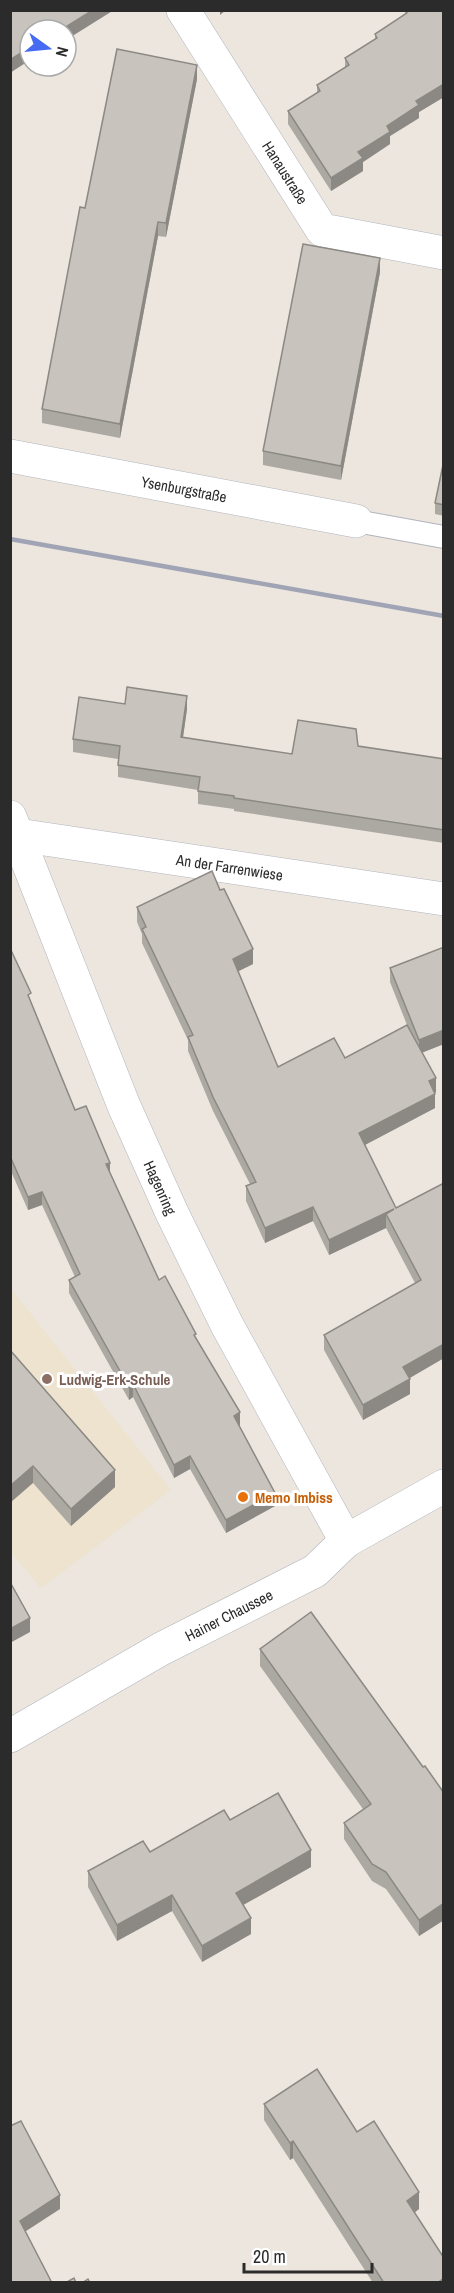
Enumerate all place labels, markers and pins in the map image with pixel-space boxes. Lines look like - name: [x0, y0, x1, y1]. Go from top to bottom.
- place label: Ludwig-Erk-Schule: [59, 1369, 171, 1390]
- marker: Ludwig-Erk-Schule: [40, 1372, 54, 1386]
- place label: Memo Imbiss: [255, 1487, 333, 1508]
- marker: Memo Imbiss: [236, 1490, 250, 1504]

